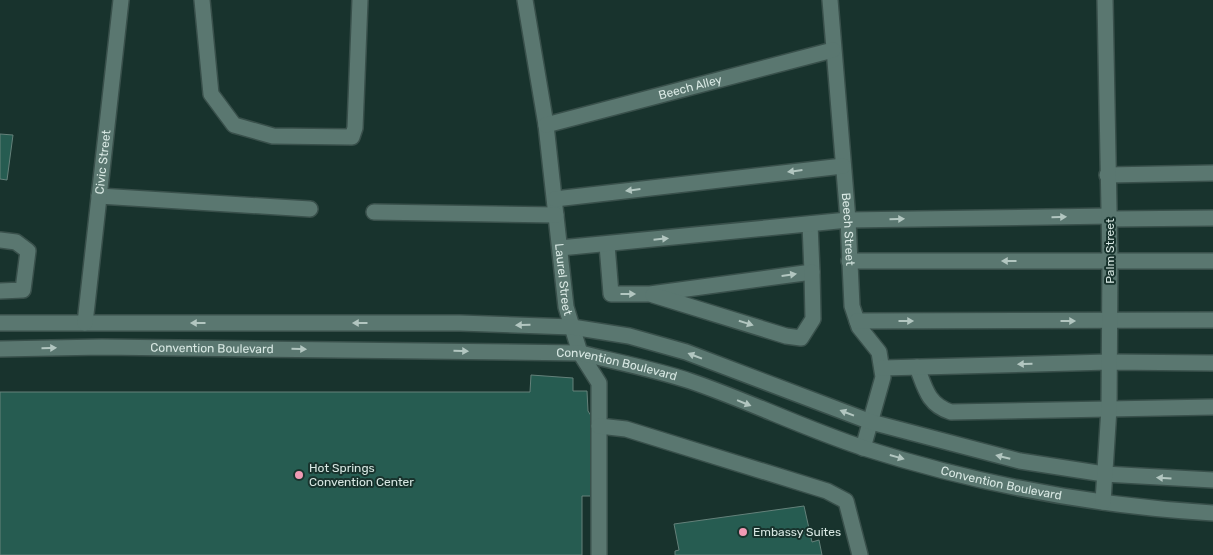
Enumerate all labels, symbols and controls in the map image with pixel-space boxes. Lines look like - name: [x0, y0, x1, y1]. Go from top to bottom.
- street label: Beech Alley: [657, 72, 724, 102]
- street label: Civic Street: [92, 129, 114, 195]
- one-way arrow: [787, 167, 803, 175]
- one-way arrow: [625, 186, 641, 194]
- street label: Beech Street: [839, 192, 857, 266]
- one-way arrow: [1051, 213, 1067, 221]
- one-way arrow: [889, 215, 905, 223]
- street label: Palm Street: [1103, 218, 1117, 284]
- one-way arrow: [653, 235, 669, 243]
- street label: Laurel Street: [552, 243, 575, 317]
- one-way arrow: [1001, 257, 1017, 265]
- one-way arrow: [781, 270, 797, 278]
- one-way arrow: [620, 290, 636, 298]
- one-way arrow: [898, 317, 914, 325]
- one-way arrow: [1060, 317, 1076, 325]
- one-way arrow: [190, 319, 206, 327]
- one-way arrow: [352, 319, 368, 327]
- one-way arrow: [739, 320, 754, 328]
- one-way arrow: [515, 321, 531, 329]
- street label: Convention Boulevard: [150, 341, 274, 356]
- one-way arrow: [41, 344, 57, 352]
- one-way arrow: [291, 345, 307, 353]
- street label: Convention Boulevard: [556, 346, 679, 383]
- one-way arrow: [453, 347, 469, 355]
- one-way arrow: [687, 352, 702, 360]
- one-way arrow: [1017, 360, 1033, 368]
- one-way arrow: [737, 399, 751, 407]
- one-way arrow: [839, 409, 854, 417]
- one-way arrow: [996, 453, 1011, 461]
- one-way arrow: [889, 454, 904, 462]
- place label: Hot Springs Convention Center: [309, 461, 414, 489]
- street label: Convention Boulevard: [939, 463, 1063, 503]
- marker: Hot Springs Convention Center: [293, 469, 305, 481]
- one-way arrow: [1156, 473, 1172, 481]
- place label: Embassy Suites: [753, 525, 841, 539]
- marker: Embassy Suites: [737, 526, 749, 538]

